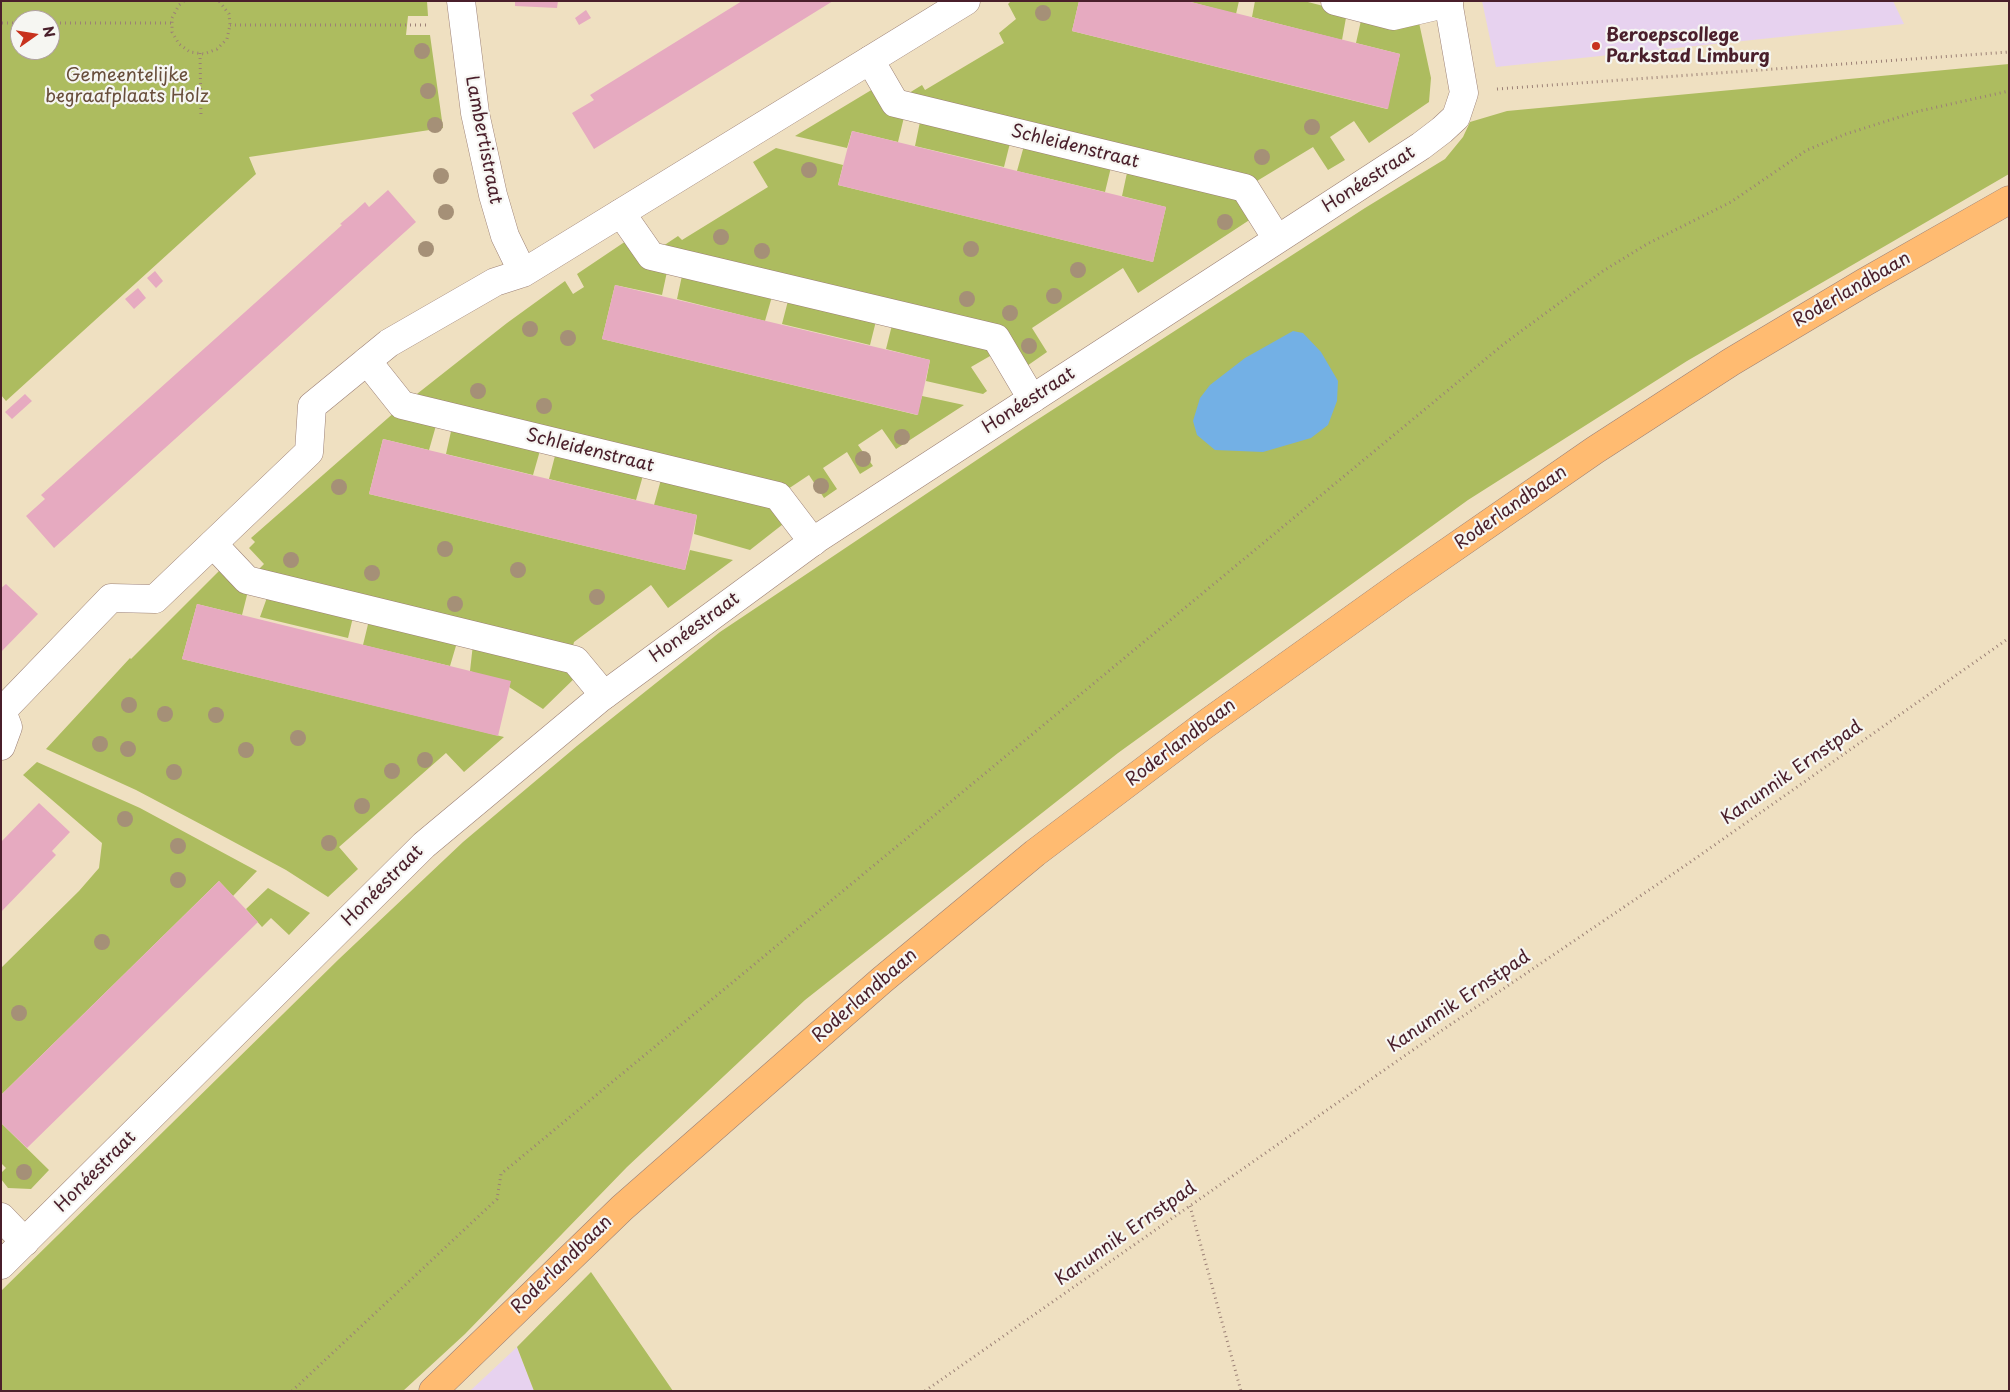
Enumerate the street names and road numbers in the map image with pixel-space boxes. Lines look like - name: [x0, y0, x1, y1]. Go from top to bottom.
- street label: Lambertistraat: [460, 74, 506, 206]
- street label: Schleidenstraat: [1009, 121, 1141, 173]
- street label: Honéestraat: [1319, 142, 1419, 218]
- street label: Roderlandbaan: [1789, 248, 1915, 332]
- street label: Honéestraat: [979, 363, 1079, 439]
- street label: Schleidenstraat: [524, 425, 656, 477]
- street label: Roderlandbaan: [1451, 461, 1571, 555]
- street label: Honéestraat: [646, 588, 744, 668]
- street label: Roderlandbaan: [1122, 695, 1240, 791]
- street label: Kanunnik Ernstpad: [1717, 716, 1867, 830]
- street label: Honéestraat: [338, 841, 428, 931]
- street label: Roderlandbaan: [808, 945, 922, 1047]
- street label: Kanunnik Ernstpad: [1384, 946, 1534, 1058]
- street label: Honéestraat: [51, 1127, 141, 1217]
- street label: Kanunnik Ernstpad: [1051, 1177, 1201, 1291]
- street label: Roderlandbaan: [507, 1211, 617, 1319]

